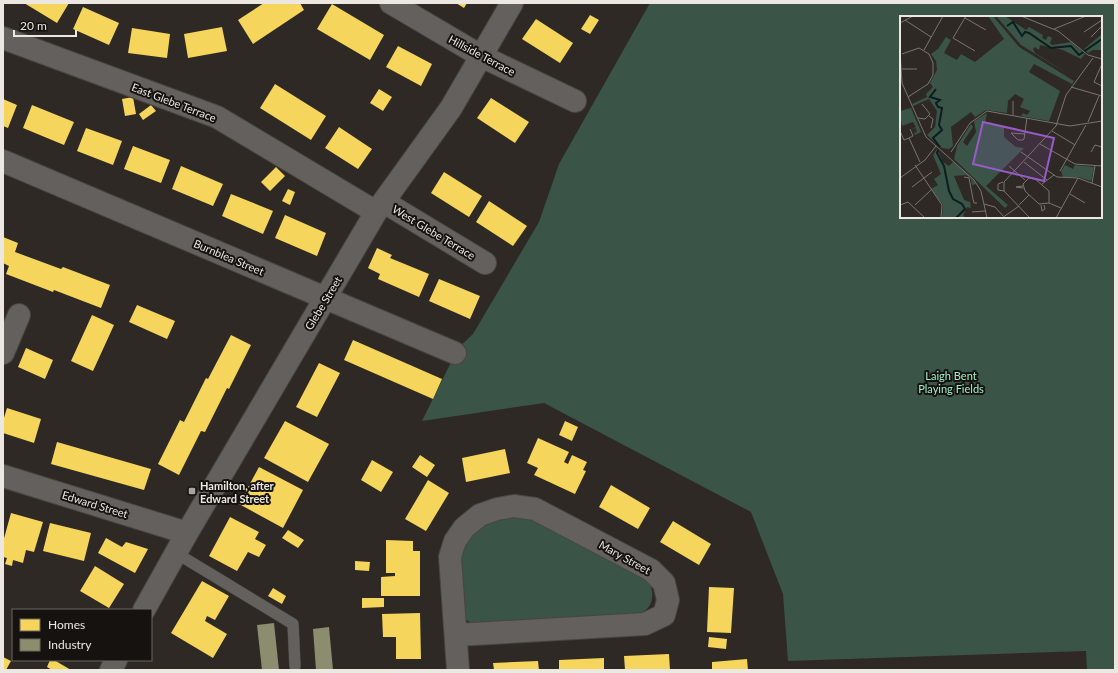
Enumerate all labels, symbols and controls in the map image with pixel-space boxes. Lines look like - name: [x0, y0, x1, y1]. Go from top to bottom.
- scale bar: [14, 12, 76, 38]
- inset map: [900, 16, 1102, 218]
- text: 20 m: [20, 18, 47, 33]
- street label: Hillside Terrace: [447, 32, 518, 78]
- street label: East Glebe Terrace: [130, 80, 218, 124]
- street label: West Glebe Terrace: [390, 202, 478, 262]
- street label: Burnblea Street: [192, 236, 266, 278]
- street label: Glebe Street: [302, 274, 344, 332]
- park label: Laigh Bent Playing Fields: [918, 369, 984, 395]
- place label: Hamilton, after Edward Street: [200, 479, 275, 505]
- marker: Hamilton, after Edward Street: [187, 486, 197, 496]
- street label: Edward Street: [61, 488, 129, 520]
- street label: Mary Street: [597, 538, 653, 576]
- legend: [12, 609, 152, 661]
- text: Homes: [48, 617, 85, 632]
- text: Industry: [48, 637, 92, 652]

